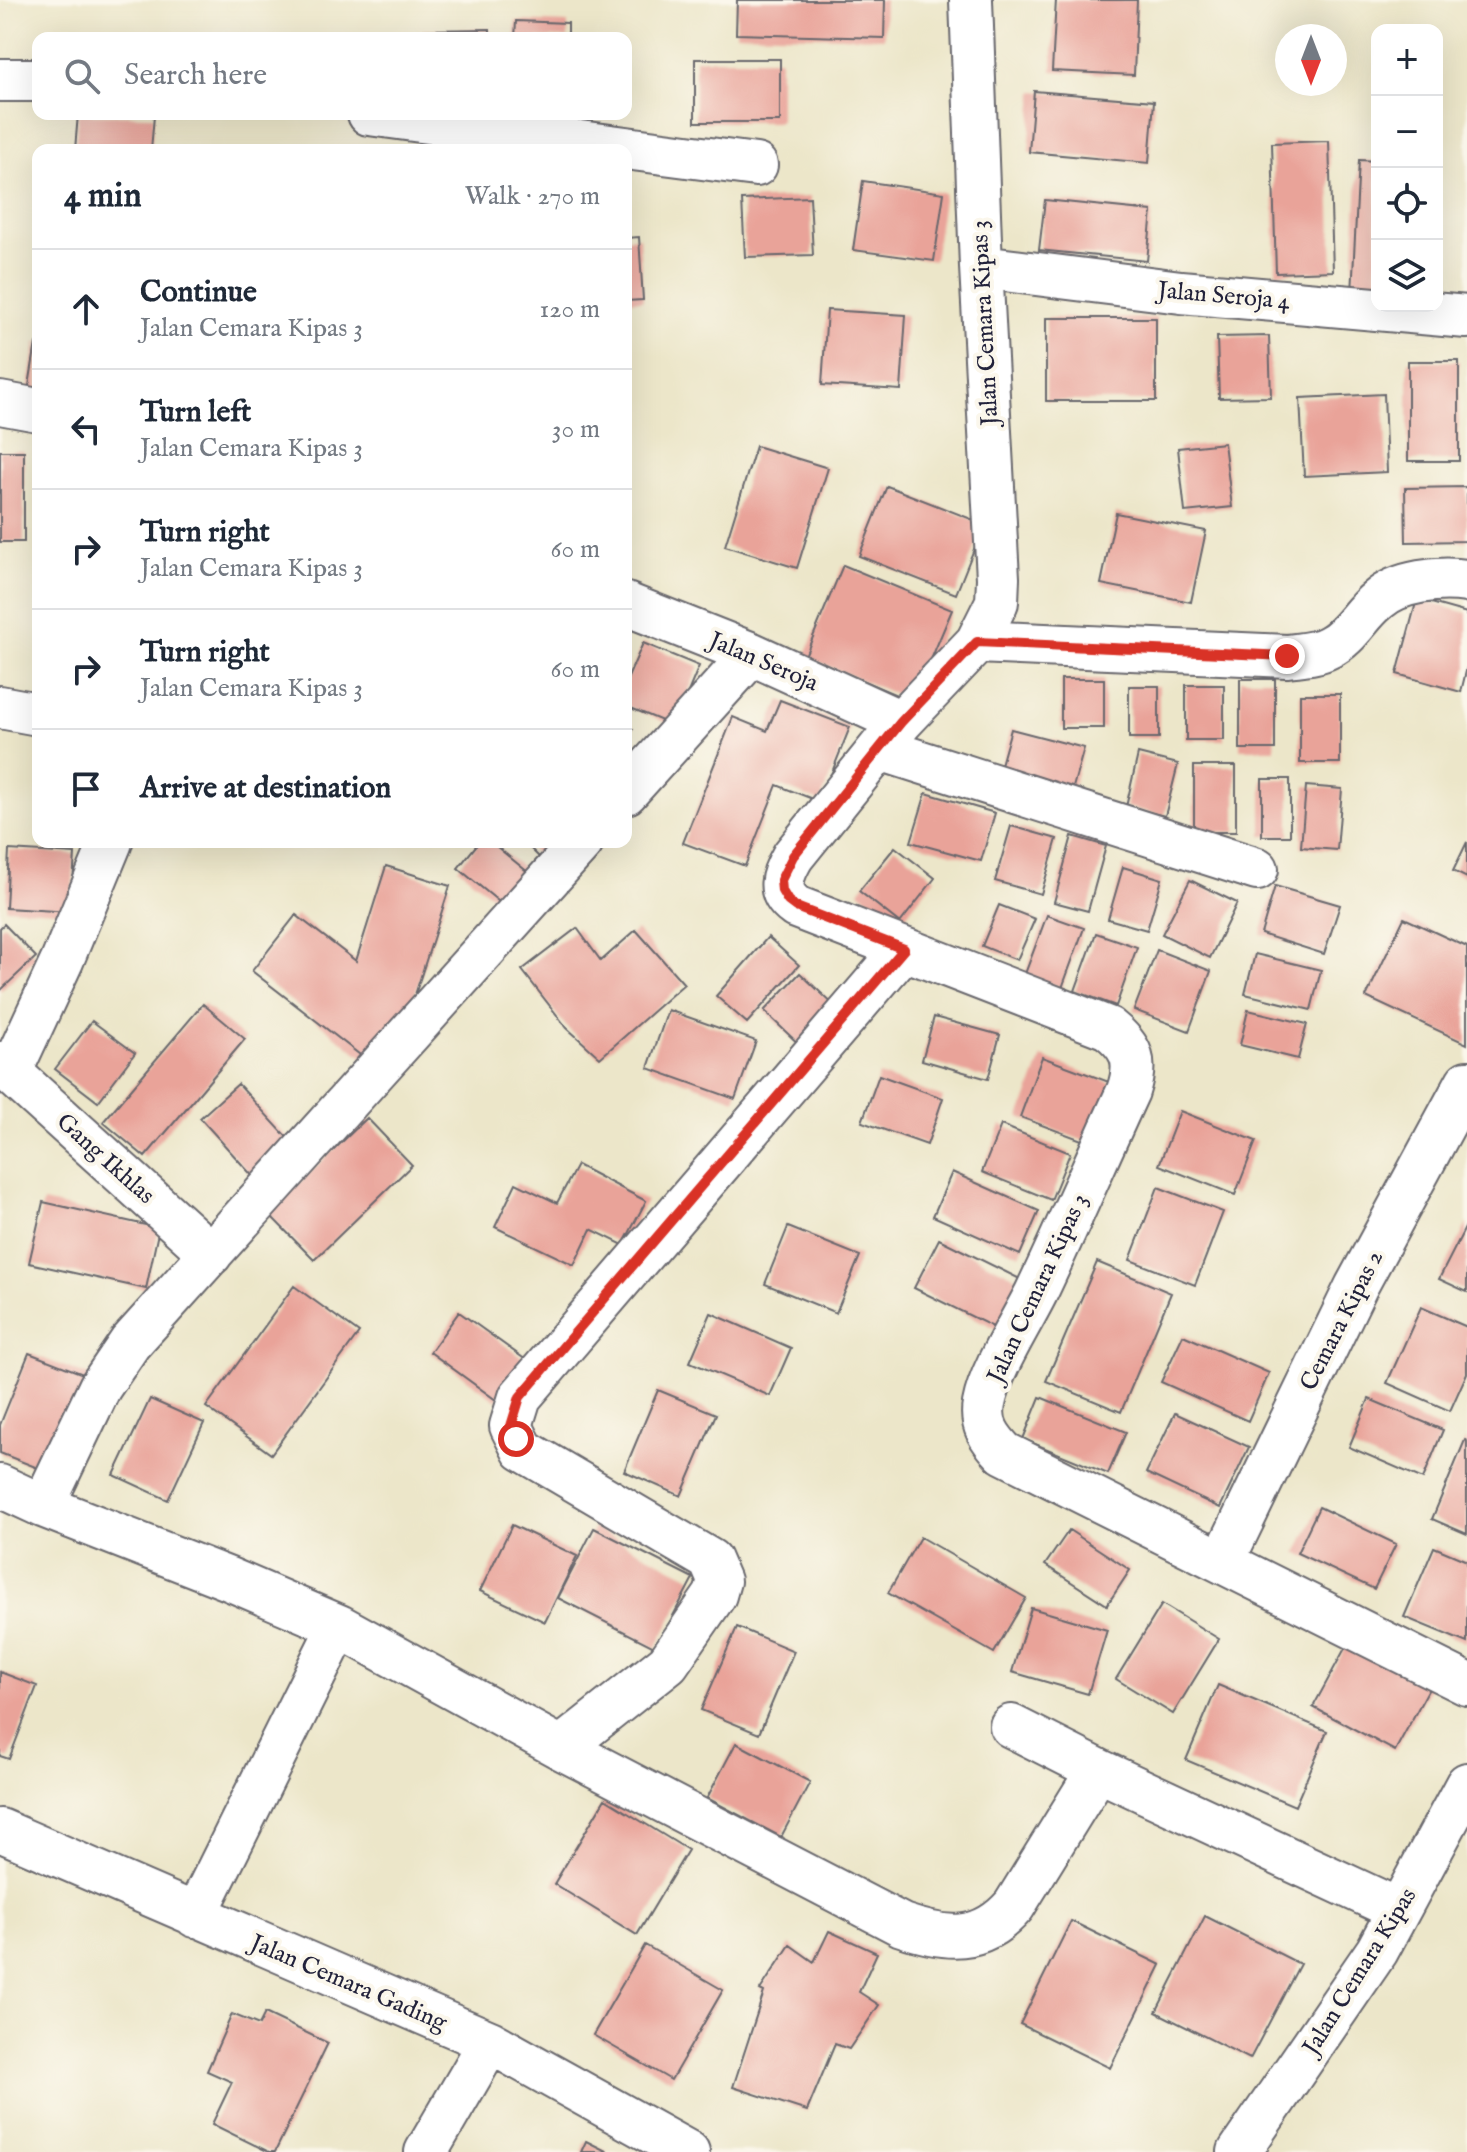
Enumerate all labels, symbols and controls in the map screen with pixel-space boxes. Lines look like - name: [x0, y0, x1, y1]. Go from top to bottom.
- north arrow: [1275, 24, 1347, 96]
- map controls: [1371, 24, 1443, 312]
- button: +: [1371, 24, 1443, 96]
- search box: [32, 32, 632, 120]
- icon: search: [60, 54, 104, 98]
- text: Search here: [124, 57, 267, 95]
- button: −: [1371, 96, 1443, 168]
- button: locate: [1371, 168, 1443, 240]
- text: 4 min: [64, 175, 142, 218]
- text: Walk · 270 m: [465, 180, 600, 213]
- street label: Jalan Cemara Kipas 3: [965, 219, 1007, 429]
- button: layers: [1371, 240, 1443, 312]
- text: Continue: [140, 274, 257, 312]
- street label: Jalan Seroja 4: [1154, 275, 1291, 318]
- icon: ahead: [64, 287, 108, 331]
- text: 120 m: [540, 293, 600, 326]
- text: Jalan Cemara Kipas 3: [140, 312, 363, 345]
- text: Turn left: [140, 394, 251, 432]
- icon: left: [64, 407, 108, 451]
- text: 30 m: [552, 413, 600, 446]
- text: Jalan Cemara Kipas 3: [140, 432, 363, 465]
- text: Turn right: [140, 514, 270, 552]
- icon: right: [64, 527, 108, 571]
- text: 60 m: [551, 533, 600, 566]
- text: Jalan Cemara Kipas 3: [140, 552, 363, 585]
- street label: Jalan Seroja: [701, 624, 823, 699]
- text: Turn right: [140, 634, 270, 672]
- route end: [1269, 638, 1305, 674]
- icon: right: [64, 647, 108, 691]
- text: 60 m: [551, 653, 600, 686]
- text: Jalan Cemara Kipas 3: [140, 672, 363, 705]
- icon: arrive: [64, 767, 108, 811]
- text: Arrive at destination: [140, 770, 391, 808]
- street label: Gang Ikhlas: [49, 1107, 161, 1211]
- street label: Jalan Cemara Kipas 3: [980, 1189, 1096, 1391]
- street label: Cemara Kipas 2: [1294, 1245, 1391, 1396]
- route start: [498, 1421, 534, 1457]
- street label: Jalan Cemara Kipas: [1295, 1882, 1424, 2064]
- street label: Jalan Cemara Gading: [243, 1927, 452, 2039]

